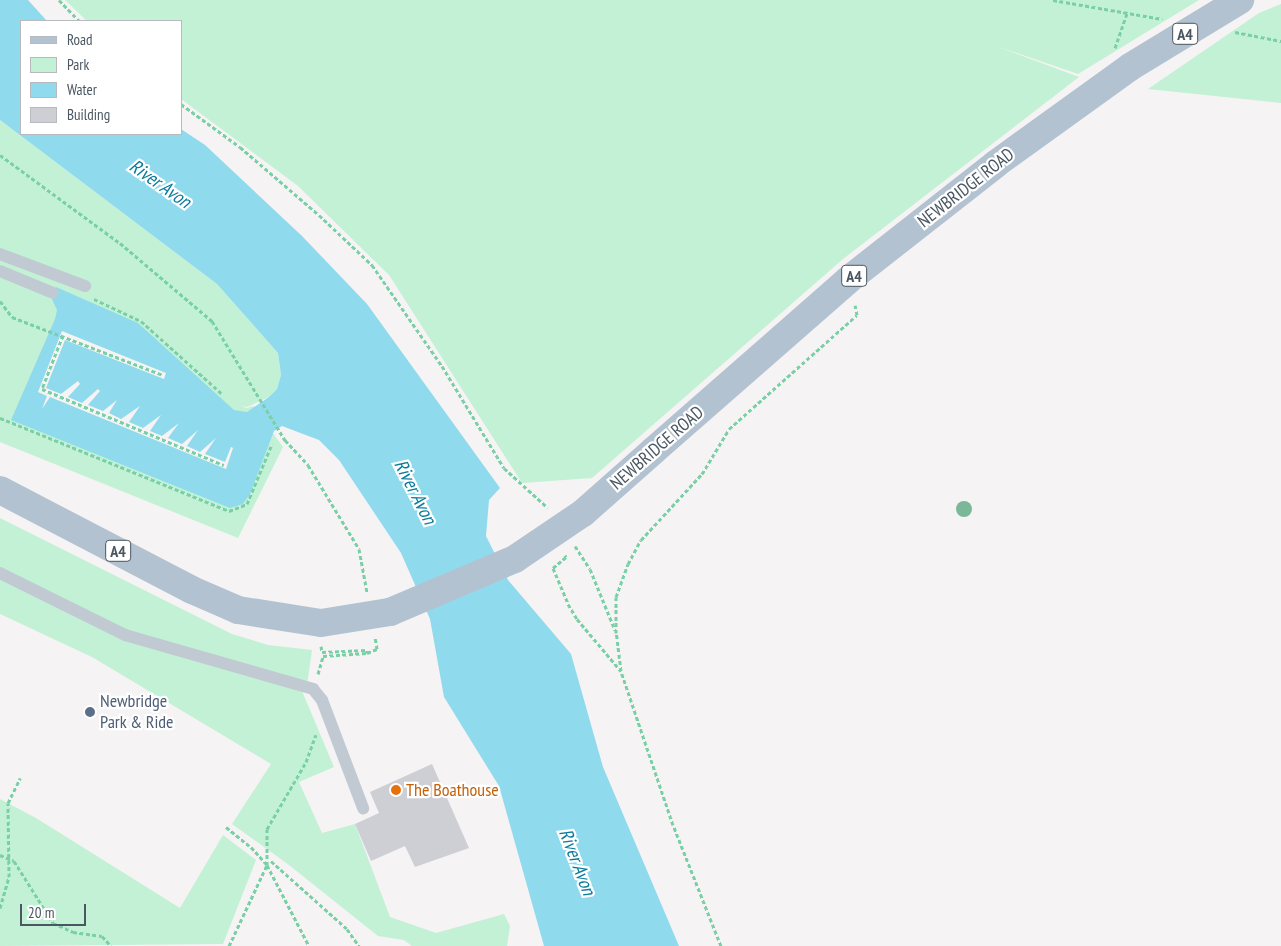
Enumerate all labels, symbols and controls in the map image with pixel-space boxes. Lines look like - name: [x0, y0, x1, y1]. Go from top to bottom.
- legend: [20, 20, 182, 135]
- road number: A4: [1171, 20, 1199, 48]
- text: Road: [67, 30, 93, 49]
- text: Park: [67, 55, 89, 74]
- text: Water: [67, 80, 97, 99]
- text: Building: [67, 105, 110, 124]
- street label: NEWBRIDGE ROAD: [914, 144, 1018, 232]
- water label: River Avon: [125, 155, 195, 213]
- road number: A4: [840, 262, 868, 290]
- street label: NEWBRIDGE ROAD: [606, 402, 708, 494]
- water label: River Avon: [389, 456, 441, 528]
- road number: A4: [104, 538, 132, 564]
- place label: Newbridge Park & Ride: [100, 691, 174, 734]
- marker: Newbridge Park & Ride: [84, 706, 96, 718]
- place label: The Boathouse: [406, 779, 499, 801]
- marker: The Boathouse: [390, 784, 402, 796]
- water label: River Avon: [554, 825, 600, 899]
- scale bar: [22, 894, 89, 926]
- text: 20 m: [28, 903, 54, 922]

